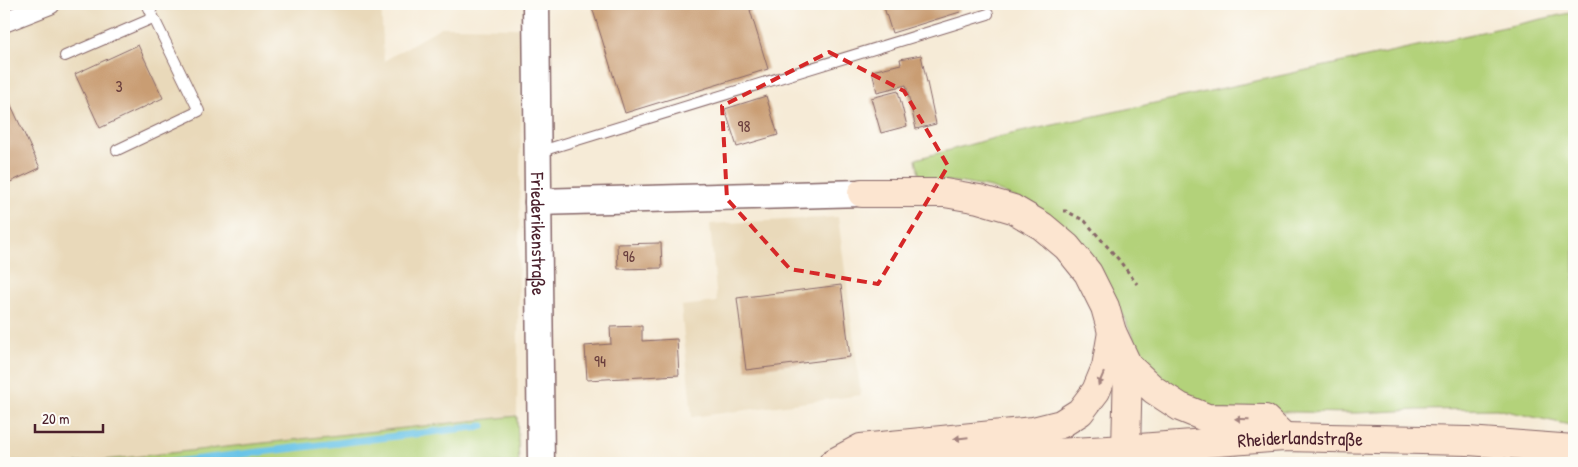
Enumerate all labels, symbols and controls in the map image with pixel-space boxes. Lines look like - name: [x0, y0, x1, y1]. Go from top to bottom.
- house number: 3: [115, 75, 123, 97]
- house number: 98: [738, 115, 750, 137]
- street label: Friederikenstraße: [525, 171, 552, 296]
- house number: 96: [623, 245, 635, 267]
- house number: 94: [594, 350, 606, 372]
- one-way arrow: [1096, 372, 1104, 386]
- scale bar: [35, 402, 102, 434]
- text: 20 m: [42, 408, 69, 429]
- one-way arrow: [1234, 414, 1250, 422]
- street label: Rheiderlandstraße: [1237, 424, 1364, 453]
- one-way arrow: [952, 434, 968, 442]

